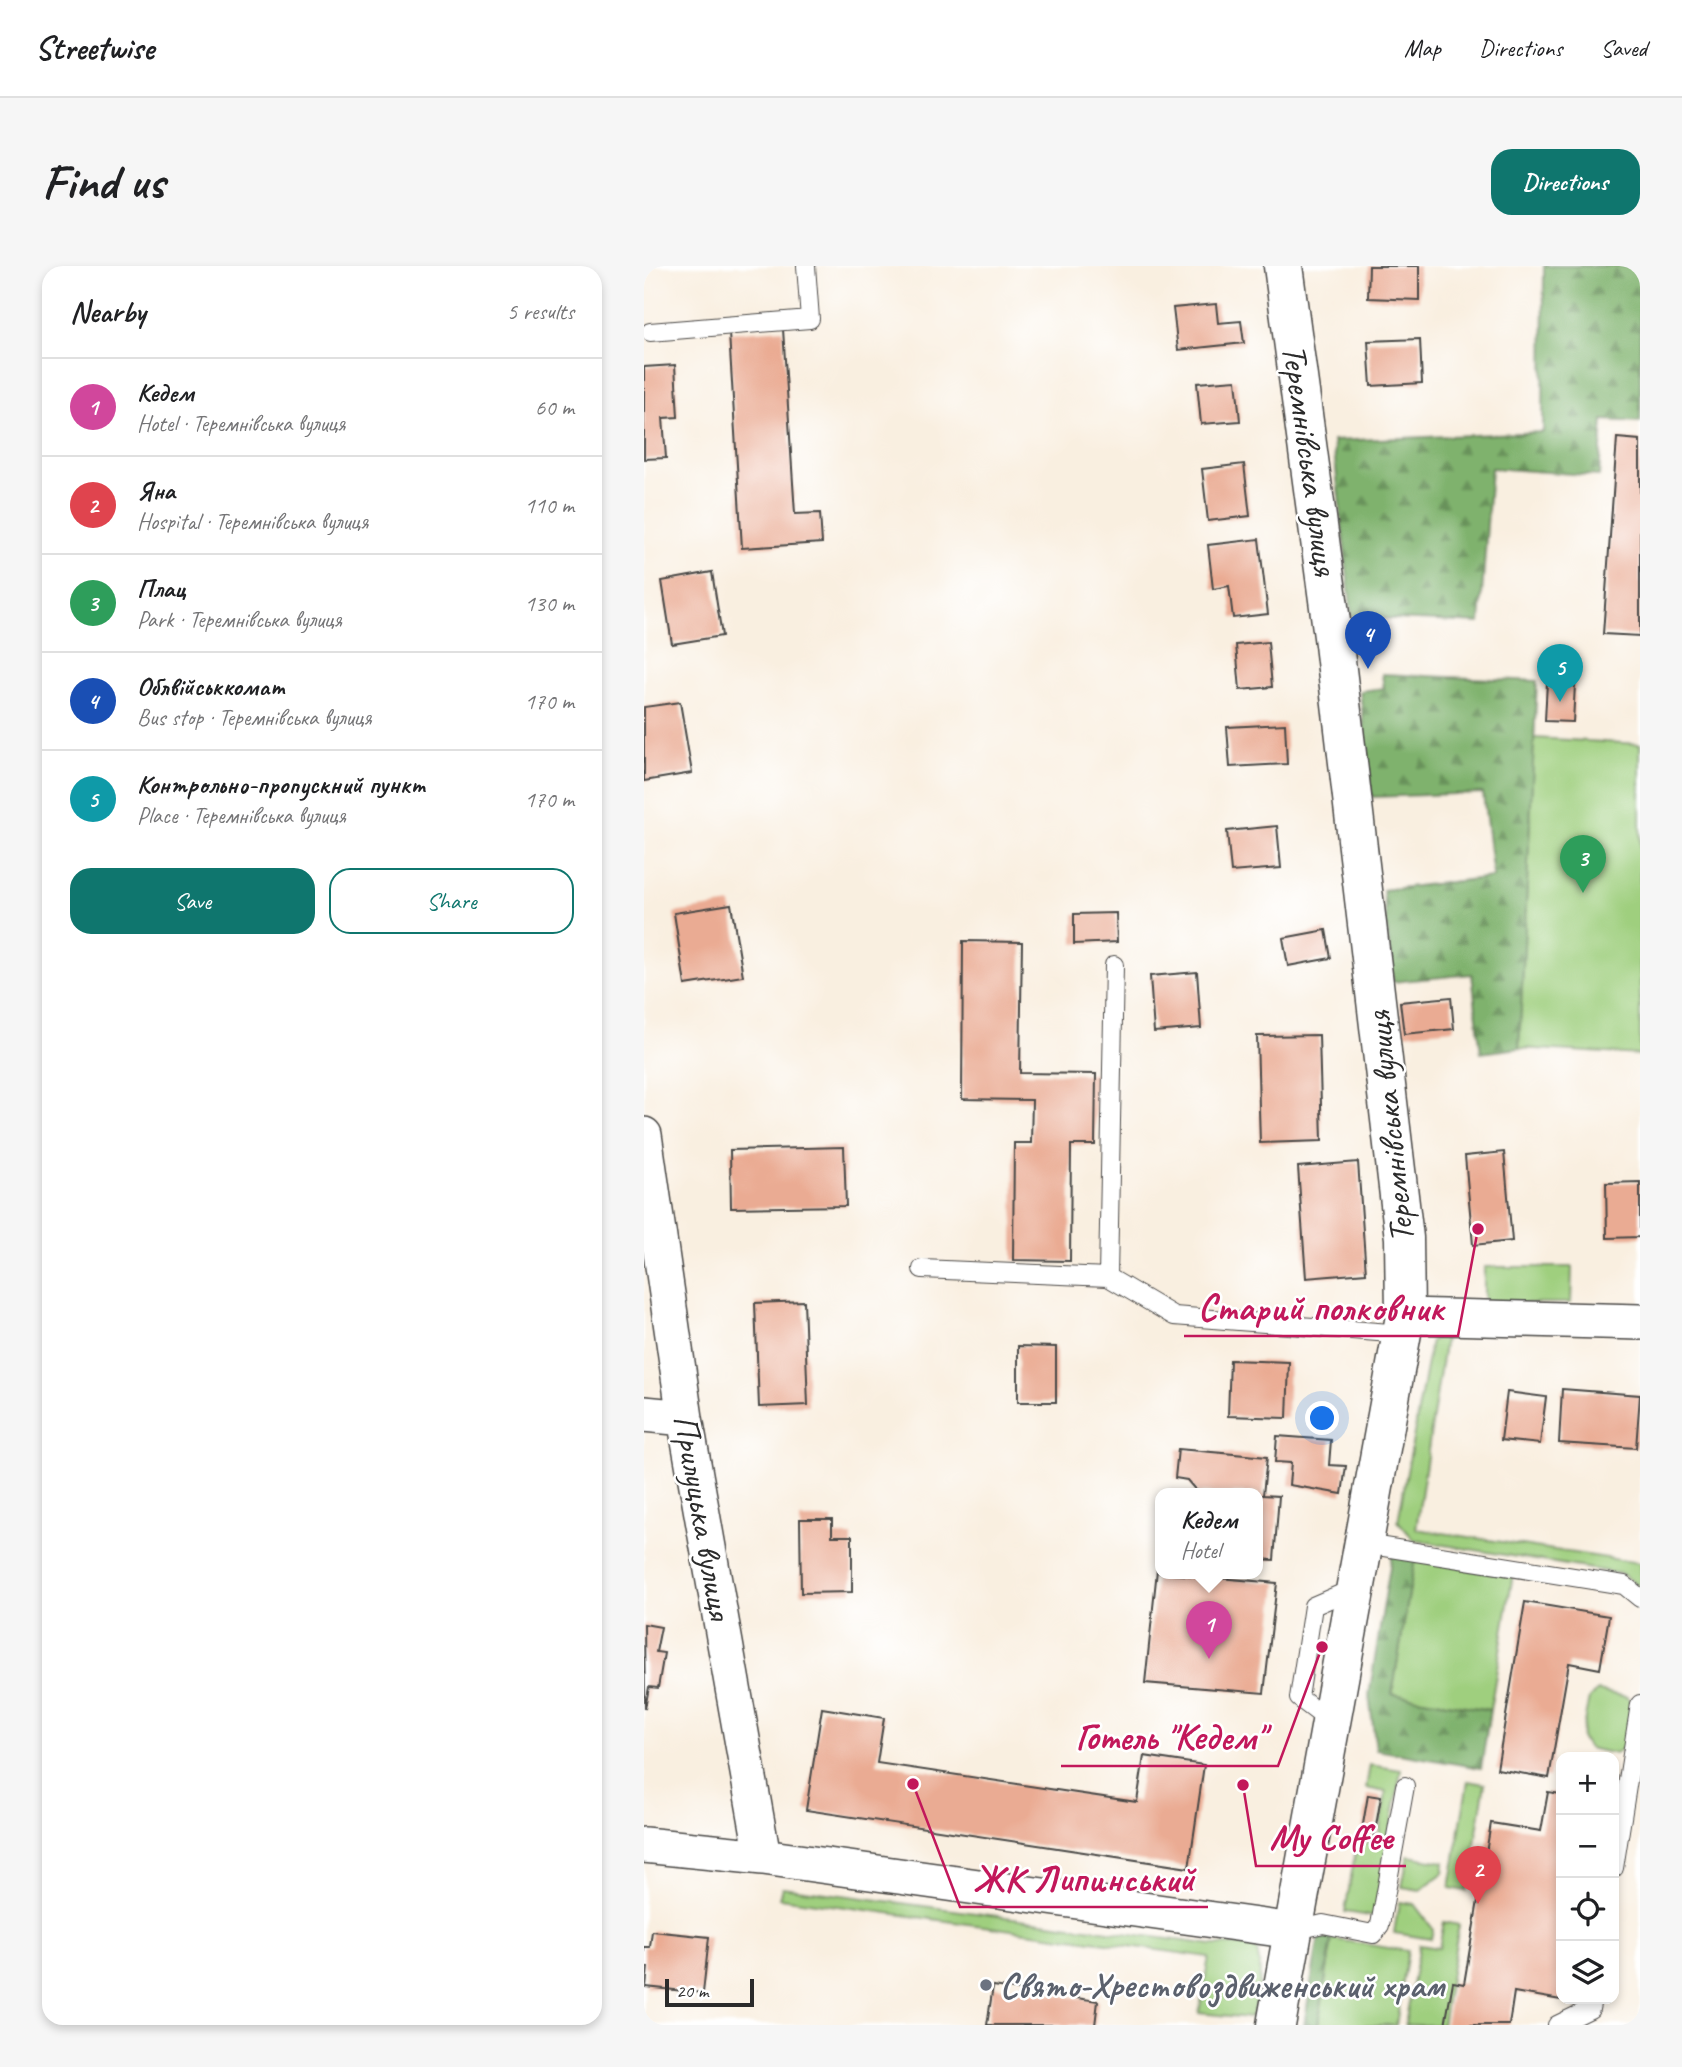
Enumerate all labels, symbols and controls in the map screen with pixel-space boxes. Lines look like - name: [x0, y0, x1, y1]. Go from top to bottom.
- text: Streetwise: [35, 27, 154, 69]
- text: Map: [1404, 33, 1441, 63]
- text: Directions: [1479, 33, 1562, 63]
- text: Saved: [1600, 33, 1647, 63]
- button: Directions: [1491, 149, 1640, 215]
- text: Find us: [42, 151, 164, 213]
- text: Nearby: [70, 293, 146, 331]
- text: 5 results: [507, 297, 574, 326]
- street label: Теремнівська вулиця: [1272, 342, 1349, 580]
- text: Кедем: [137, 376, 194, 409]
- text: 1: [88, 393, 98, 422]
- text: 60 m: [535, 393, 574, 422]
- text: Hotel · Теремнівська вулиця: [137, 409, 345, 438]
- text: Яна: [137, 474, 175, 507]
- text: 2: [88, 491, 98, 520]
- text: 110 m: [525, 491, 574, 520]
- text: Hospital · Теремнівська вулиця: [137, 507, 368, 536]
- text: Плац: [137, 572, 185, 605]
- text: 3: [88, 589, 98, 618]
- text: 130 m: [525, 589, 574, 618]
- text: Park · Теремнівська вулиця: [137, 605, 342, 634]
- pin: 4: [1345, 611, 1391, 669]
- pin: 5: [1537, 644, 1583, 702]
- text: Облвійськкомат: [137, 670, 285, 703]
- text: 4: [88, 687, 98, 716]
- text: 170 m: [525, 687, 574, 716]
- text: Bus stop · Теремнівська вулиця: [137, 703, 372, 732]
- text: Контрольно-пропускний пункт: [137, 768, 424, 801]
- text: 5: [88, 785, 98, 814]
- text: 170 m: [525, 785, 574, 814]
- text: Place · Теремнівська вулиця: [137, 801, 346, 830]
- pin: 3: [1560, 835, 1606, 893]
- button: Save: [70, 868, 315, 934]
- button: Share: [329, 868, 574, 934]
- street label: Теремнівська вулиця: [1355, 1008, 1425, 1245]
- callout: Старий полковник: [1184, 1278, 1458, 1336]
- text: Старий полковник: [1198, 1284, 1447, 1331]
- your location: [1305, 1401, 1339, 1435]
- street label: Прилуцька вулиця: [663, 1411, 744, 1626]
- popup: [1155, 1488, 1263, 1579]
- text: Кедем: [1181, 1503, 1237, 1536]
- text: Hotel: [1181, 1536, 1221, 1565]
- pin: 1: [1186, 1601, 1232, 1659]
- callout: Готель "Кедем": [1061, 1708, 1278, 1766]
- text: Готель "Кедем": [1076, 1713, 1273, 1760]
- map controls: [1556, 1752, 1619, 2004]
- button: +: [1556, 1752, 1619, 1815]
- callout: My Coffee: [1256, 1808, 1406, 1866]
- text: My Coffee: [1270, 1813, 1395, 1860]
- button: −: [1556, 1815, 1619, 1878]
- pin: 2: [1455, 1846, 1501, 1904]
- callout: ЖК Липинський: [960, 1849, 1208, 1907]
- text: ЖК Липинський: [973, 1855, 1197, 1902]
- button: locate: [1556, 1878, 1619, 1941]
- button: layers: [1556, 1941, 1619, 2004]
- place label: Свято-Хрестовоздвиженський храм: [1000, 1963, 1446, 2008]
- scale bar: [665, 1976, 754, 2008]
- marker: Свято-Хрестовоздвиженський храм: [978, 1977, 994, 1993]
- text: 20 m: [676, 1979, 708, 2003]

